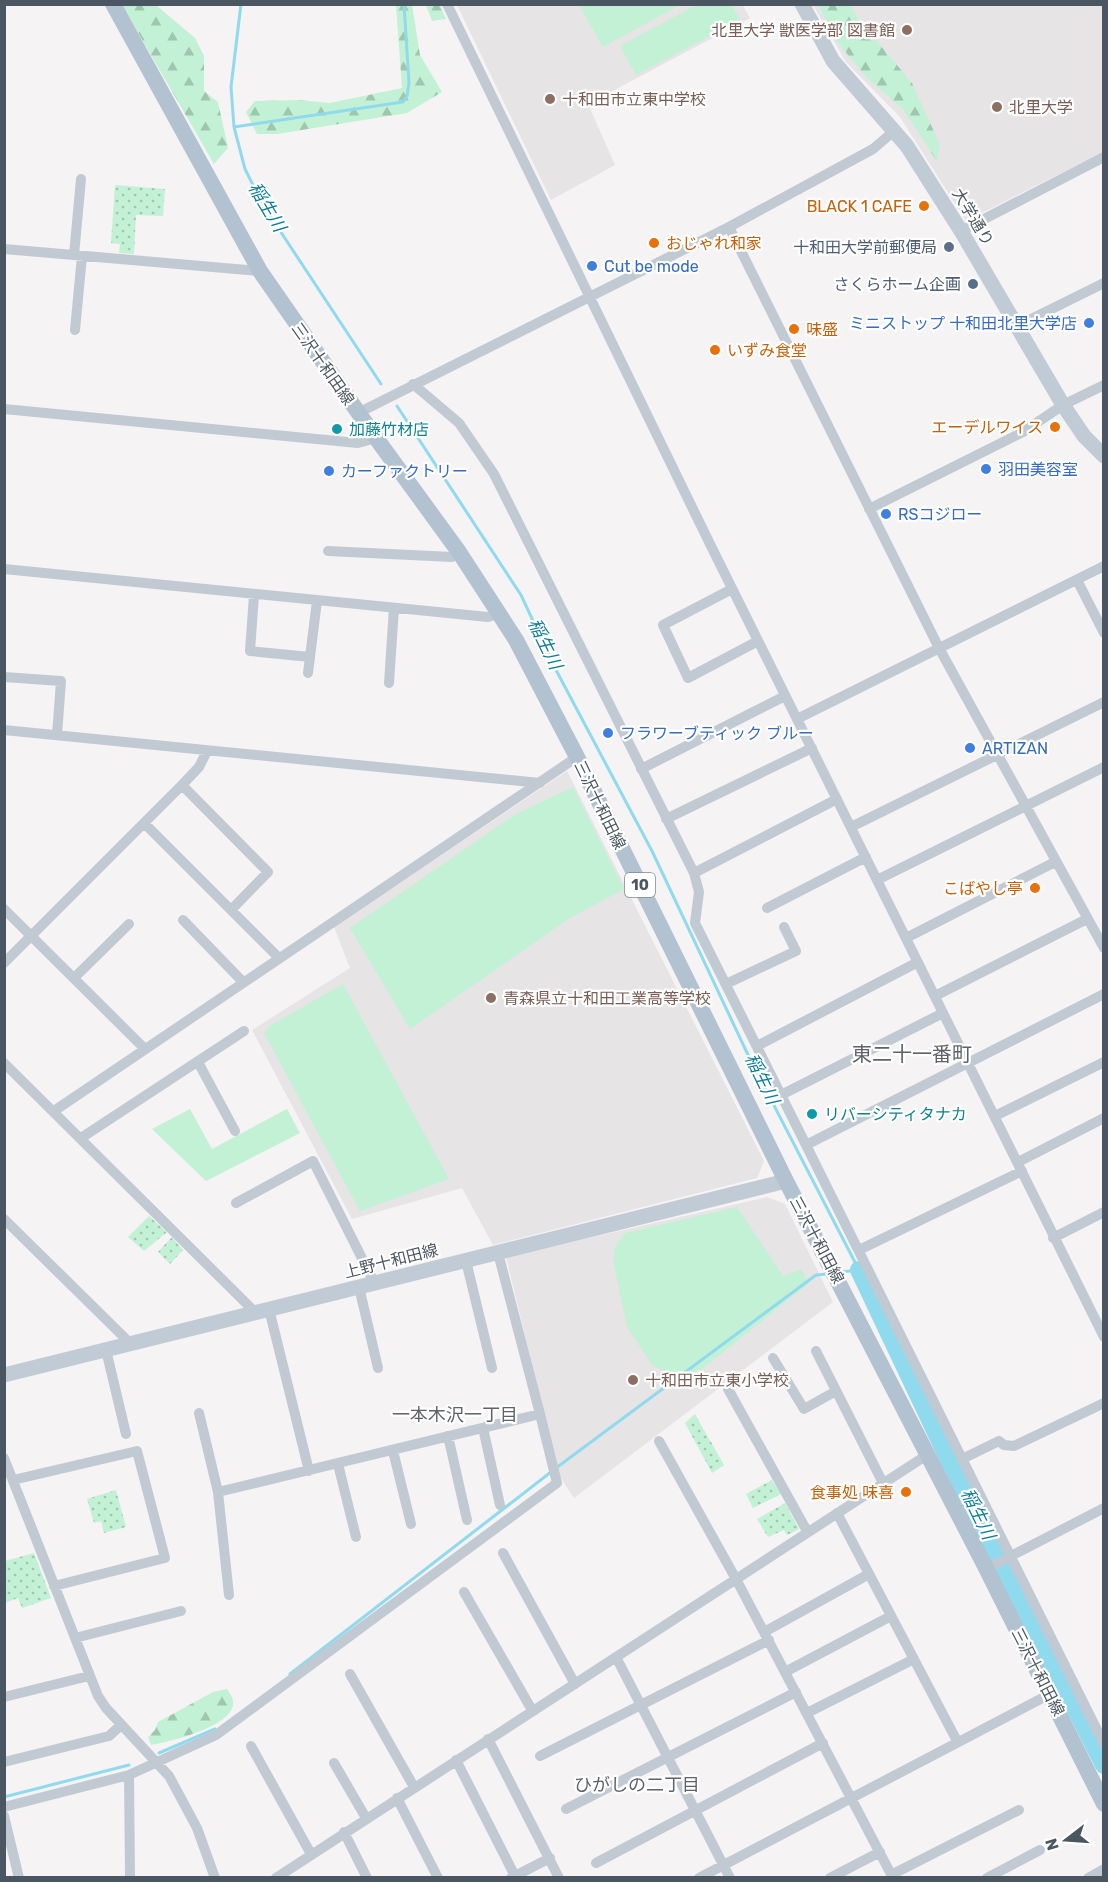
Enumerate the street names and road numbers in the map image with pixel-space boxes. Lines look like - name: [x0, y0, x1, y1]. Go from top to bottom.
- street label: 大学通り: [948, 185, 998, 249]
- street label: 三沢十和田線: [288, 319, 358, 409]
- street label: 三沢十和田線: [570, 758, 630, 852]
- road number: 10: [625, 873, 655, 897]
- street label: 三沢十和田線: [786, 1193, 848, 1287]
- street label: 上野十和田線: [342, 1240, 440, 1282]
- street label: 三沢十和田線: [1008, 1625, 1068, 1719]

